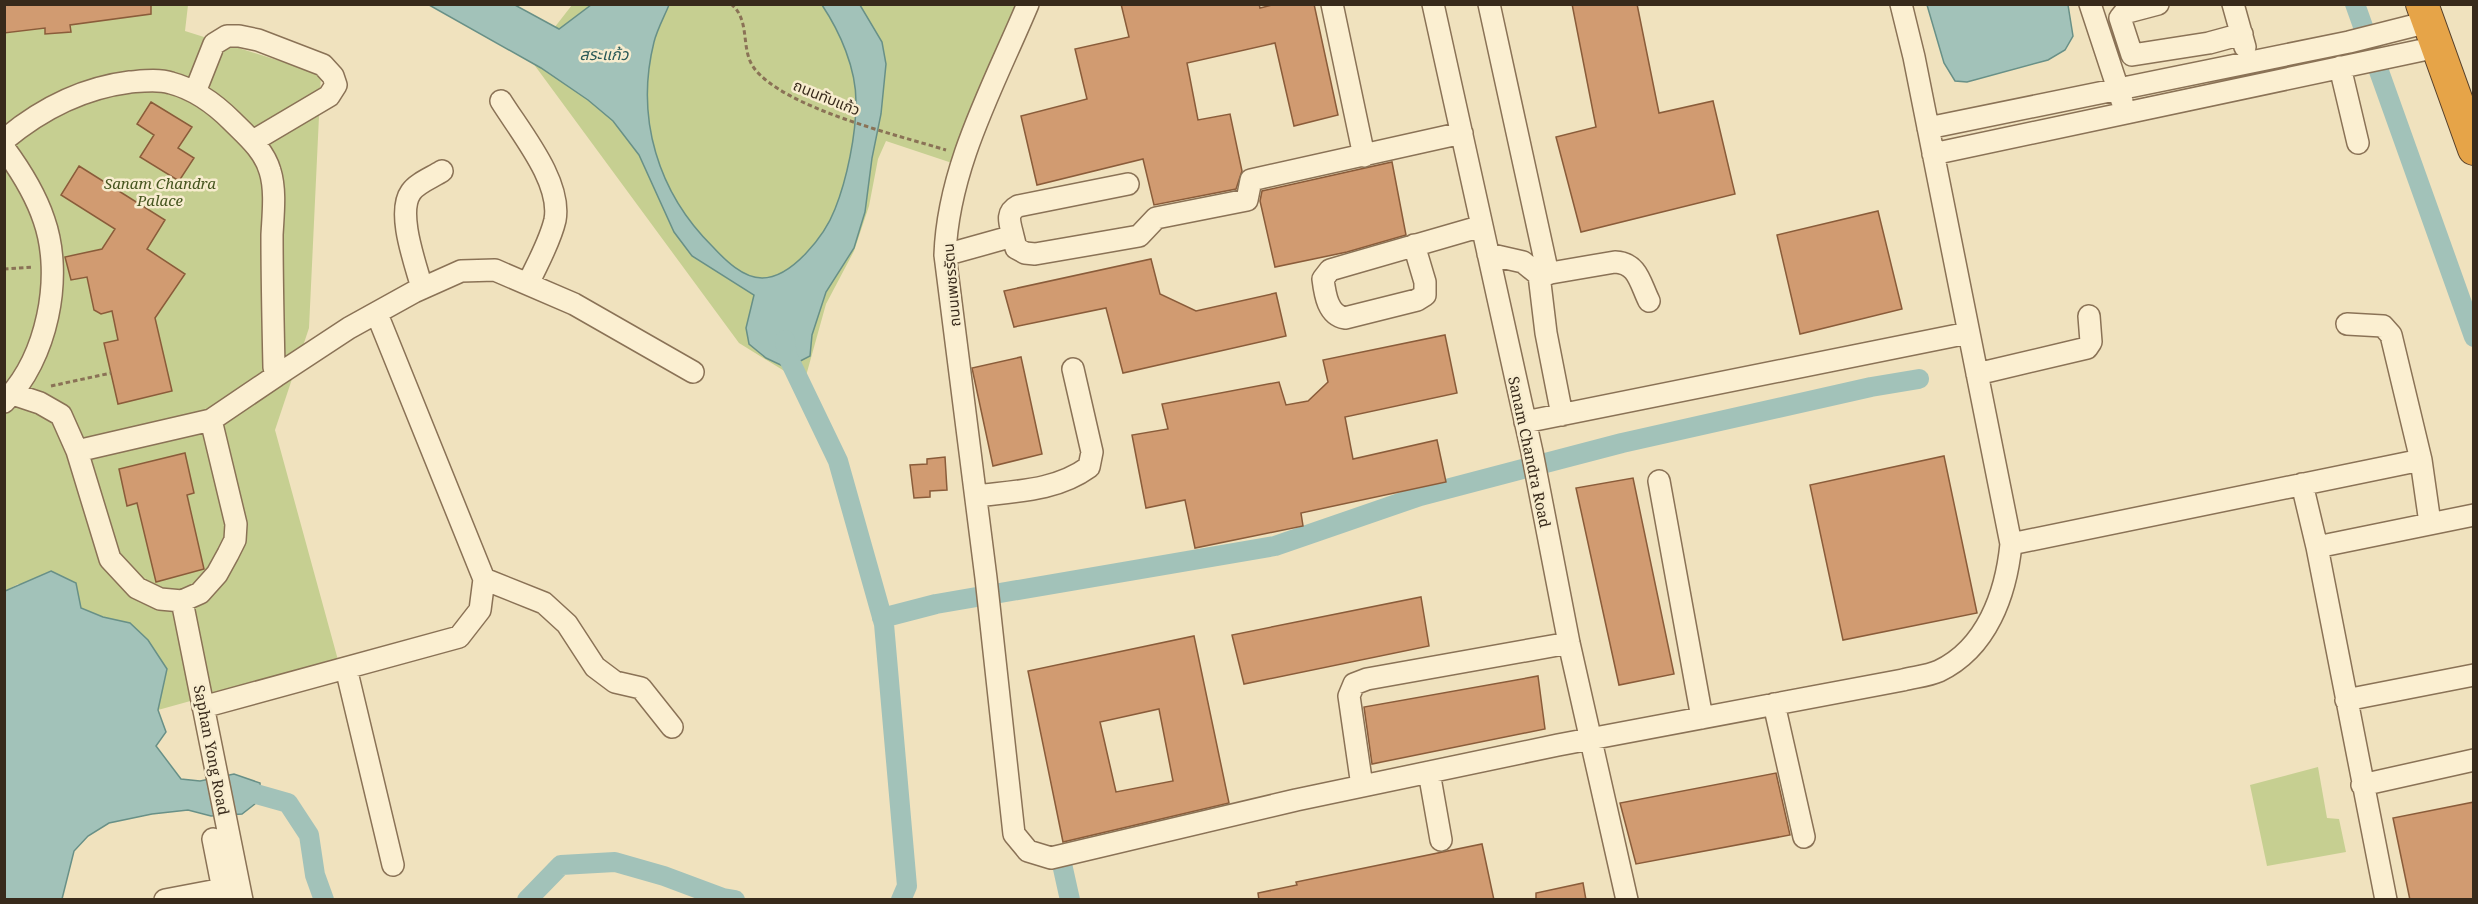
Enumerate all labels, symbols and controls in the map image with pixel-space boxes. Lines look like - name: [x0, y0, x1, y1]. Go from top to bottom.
- water label: สระแก้ว: [580, 43, 630, 65]
- street label: ถนนทับแก้ว: [791, 75, 863, 119]
- park label: Sanam Chandra Palace: [104, 173, 216, 210]
- street label: ถนนเพชรรัตน: [937, 242, 965, 328]
- street label: Sanam Chandra Road: [1504, 375, 1556, 529]
- street label: Saphan Yong Road: [190, 683, 234, 817]

